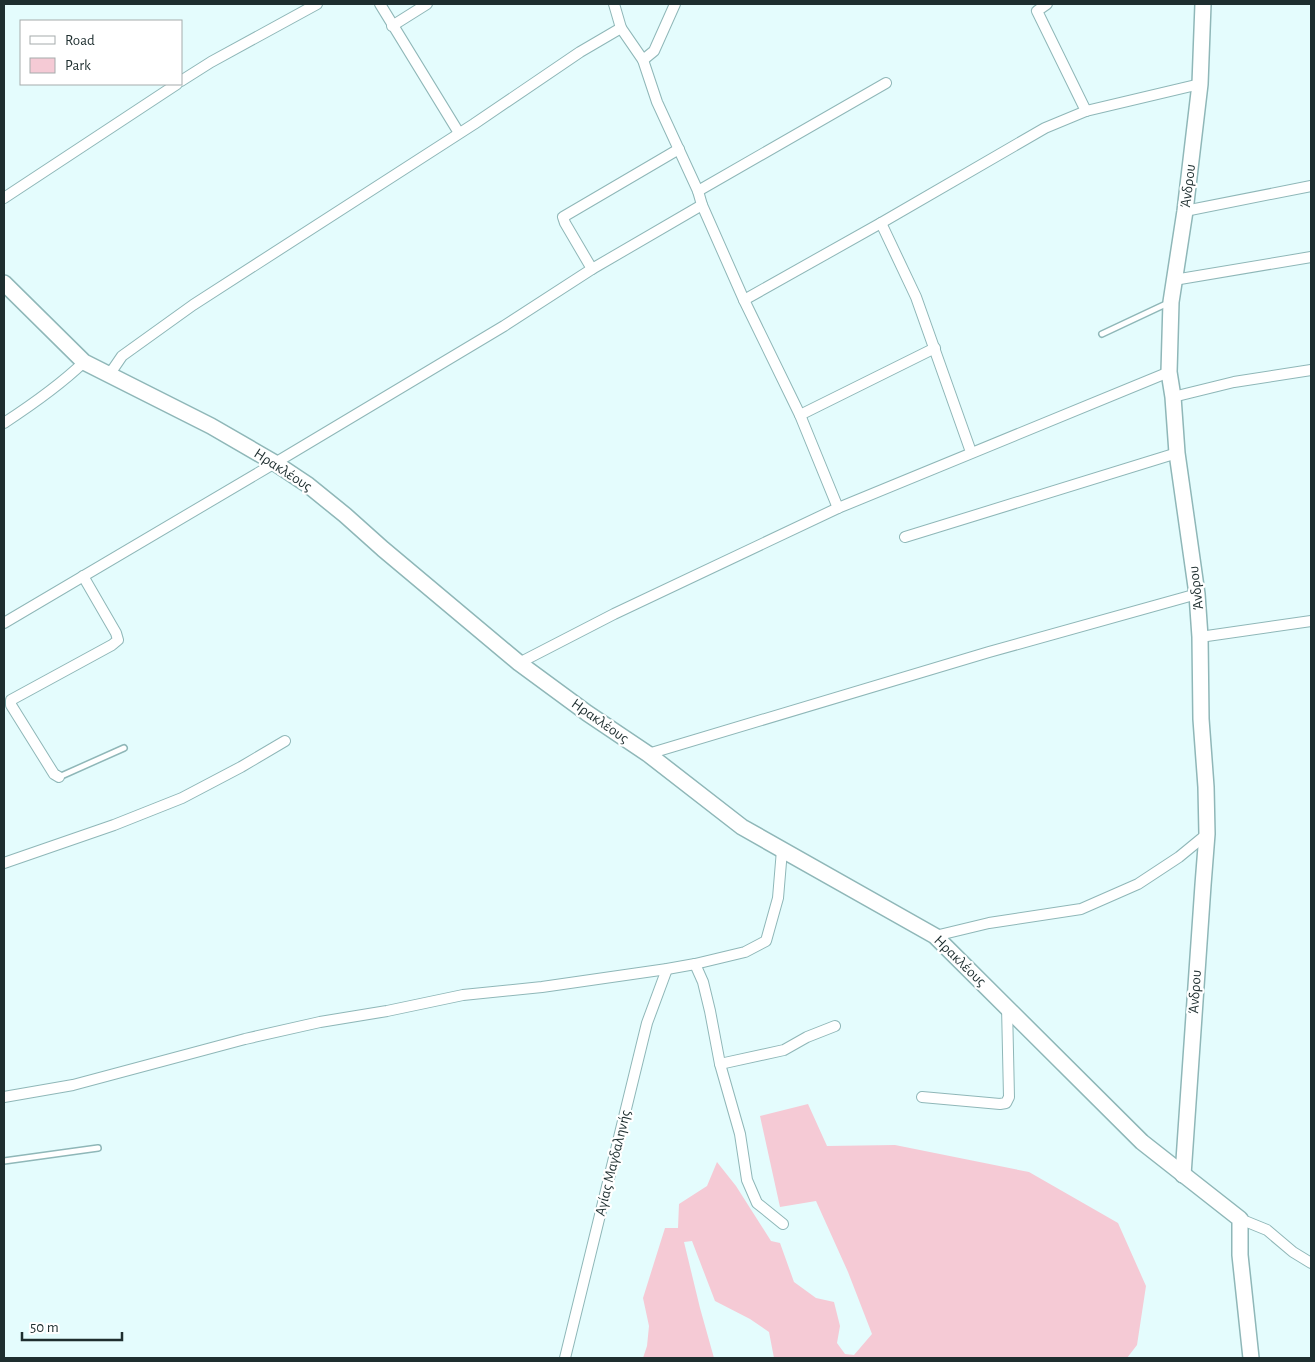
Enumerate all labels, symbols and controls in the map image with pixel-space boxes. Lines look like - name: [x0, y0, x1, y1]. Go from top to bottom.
- legend: [20, 20, 182, 85]
- text: Road: [65, 33, 95, 48]
- text: Park: [65, 58, 91, 73]
- street label: Άνδρου: [1178, 163, 1198, 209]
- street label: Ηρακλέους: [251, 446, 315, 494]
- street label: Άνδρου: [1186, 565, 1206, 611]
- street label: Ηρακλέους: [569, 696, 631, 746]
- street label: Ηρακλέους: [931, 933, 989, 989]
- street label: Άνδρου: [1186, 969, 1204, 1015]
- street label: Αγίας Μαγδαληνής: [593, 1108, 633, 1218]
- scale bar: [22, 1310, 122, 1342]
- text: 50 m: [30, 1320, 59, 1335]

